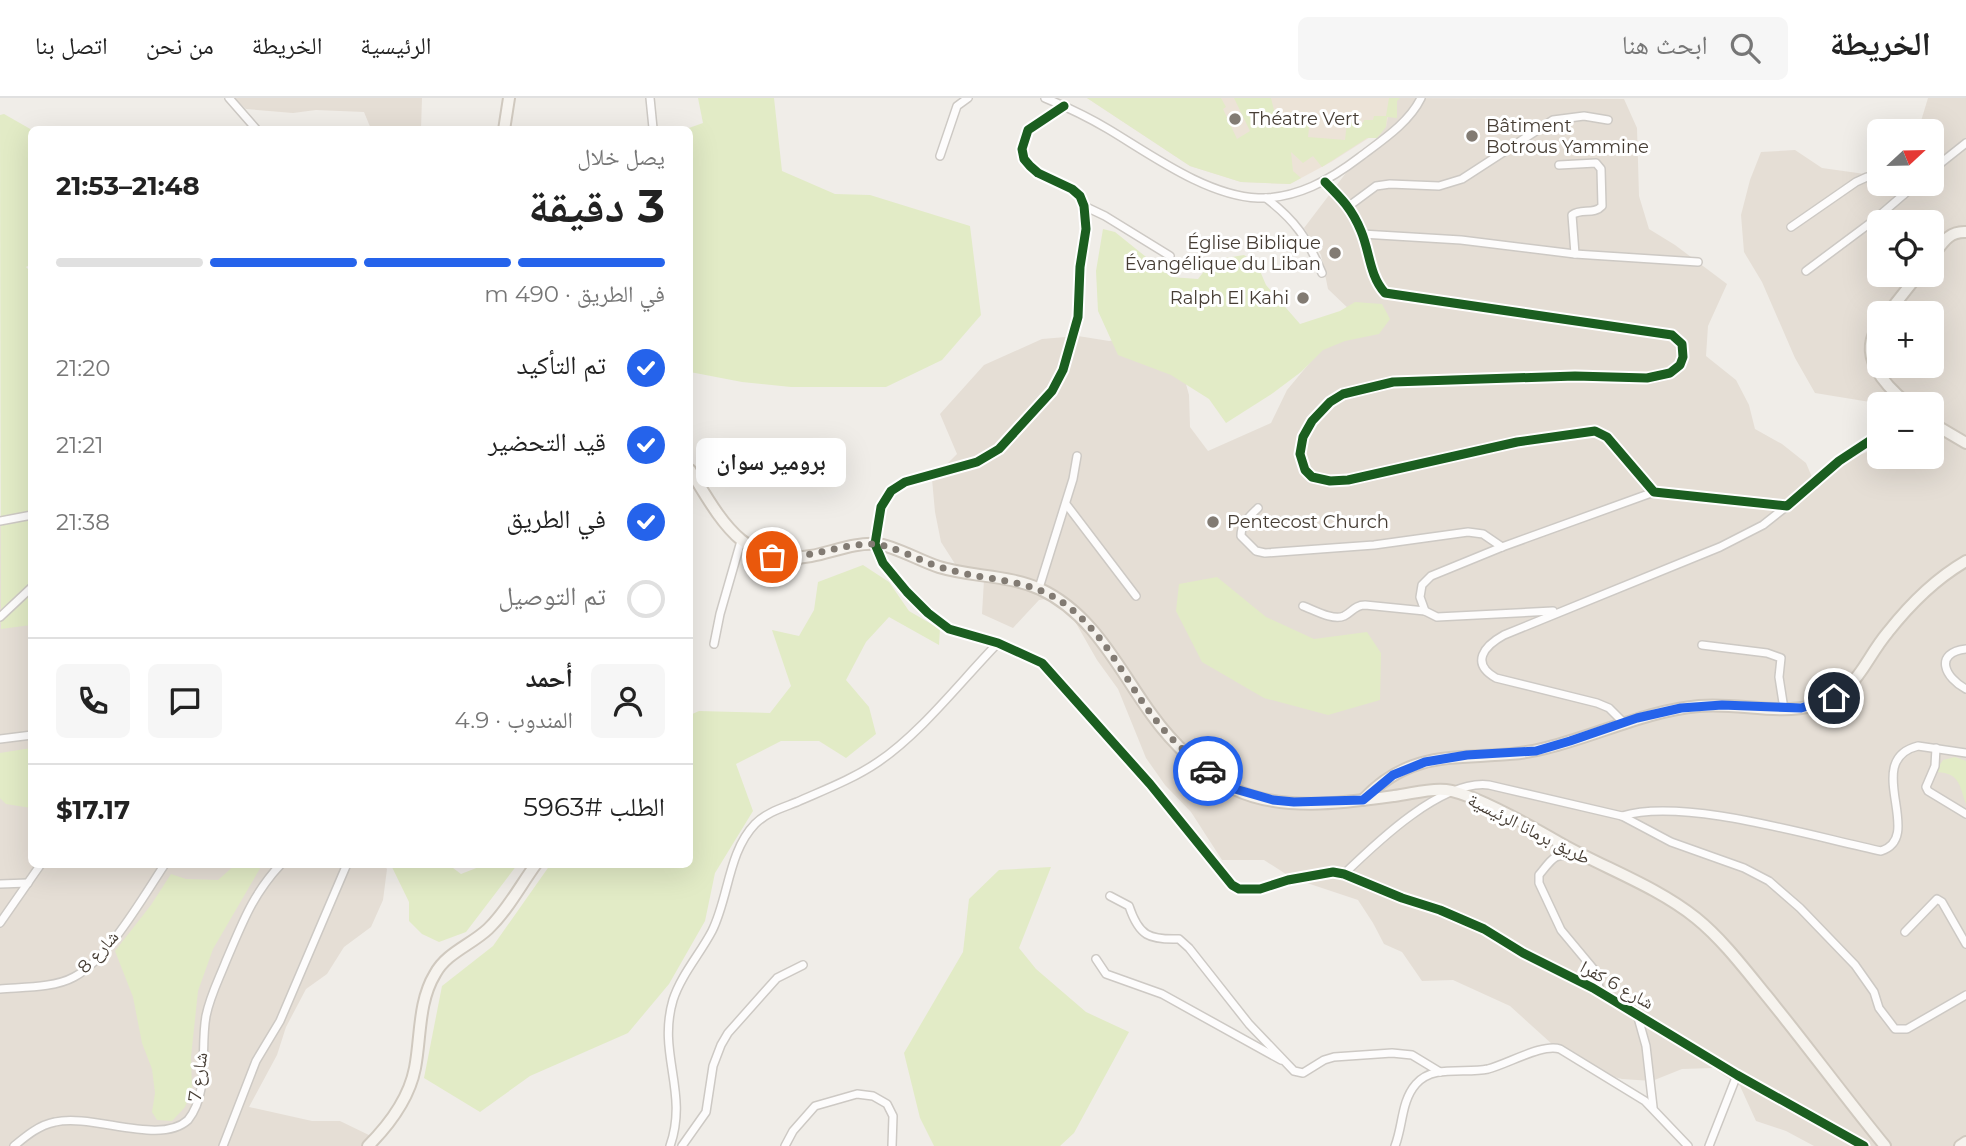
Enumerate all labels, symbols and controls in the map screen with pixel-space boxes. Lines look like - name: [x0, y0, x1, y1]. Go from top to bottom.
- search box: [1298, 17, 1788, 80]
- text: الخريطة: [1830, 23, 1931, 63]
- text: ابحث هنا: [1622, 29, 1708, 61]
- icon: search: [1726, 29, 1764, 67]
- text: اتصل بنا: [35, 31, 108, 60]
- text: من نحن: [146, 31, 214, 60]
- text: الخريطة: [252, 31, 322, 60]
- text: الرئيسية: [360, 31, 431, 60]
- place label: Théatre Vert: [1249, 108, 1360, 130]
- marker: Théatre Vert: [1227, 111, 1243, 127]
- place label: Bâtiment Botrous Yammine: [1486, 115, 1649, 158]
- north arrow: [1867, 119, 1944, 196]
- map controls: [1867, 119, 1944, 469]
- marker: Bâtiment Botrous Yammine: [1464, 128, 1480, 144]
- text: يصل خلال: [577, 143, 665, 171]
- text: 21:48–21:53: [56, 170, 200, 202]
- text: 3 دقيقة: [528, 177, 665, 234]
- button: locate: [1867, 210, 1944, 287]
- place label: Église Biblique Évangélique du Liban: [1125, 232, 1321, 275]
- marker: Église Biblique Évangélique du Liban: [1327, 245, 1343, 261]
- text: في الطريق · 490 m: [484, 280, 665, 308]
- place label: Ralph El Kahi: [1170, 287, 1289, 309]
- marker: Ralph El Kahi: [1295, 290, 1311, 306]
- button: +: [1867, 301, 1944, 378]
- text: تم التأكيد: [516, 349, 606, 381]
- icon: check: [627, 349, 665, 387]
- text: 21:20: [56, 354, 110, 382]
- button: −: [1867, 392, 1944, 469]
- text: قيد التحضير: [488, 426, 606, 458]
- icon: check: [627, 426, 665, 464]
- text: 21:21: [56, 431, 104, 459]
- callout: برومير سوان: [697, 438, 847, 487]
- text: برومير سوان: [716, 448, 826, 476]
- text: في الطريق: [506, 503, 606, 535]
- icon: check: [627, 503, 665, 541]
- text: 21:38: [56, 508, 110, 536]
- place label: Pentecost Church: [1227, 511, 1389, 533]
- marker: Pentecost Church: [1205, 514, 1221, 530]
- pin: [742, 527, 802, 587]
- icon: bag: [753, 538, 791, 576]
- text: تم التوصيل: [498, 580, 606, 612]
- text: أحمد: [525, 662, 573, 694]
- button: phone: [56, 664, 130, 738]
- button: chat: [148, 664, 222, 738]
- button: person: [591, 664, 665, 738]
- pin: [1804, 668, 1864, 728]
- icon: home: [1815, 679, 1853, 717]
- text: المندوب · 4.9: [455, 706, 573, 734]
- courier: [1173, 736, 1243, 806]
- icon: car: [1189, 752, 1227, 790]
- street label: طريق برمانا الرئيسية: [1464, 789, 1594, 869]
- text: الطلب #5963: [523, 791, 665, 823]
- text: $17.17: [56, 794, 130, 826]
- street label: شارع 8: [73, 926, 123, 978]
- street label: شارع 6 كفرا: [1576, 956, 1658, 1014]
- street label: شارع 7: [184, 1051, 212, 1103]

